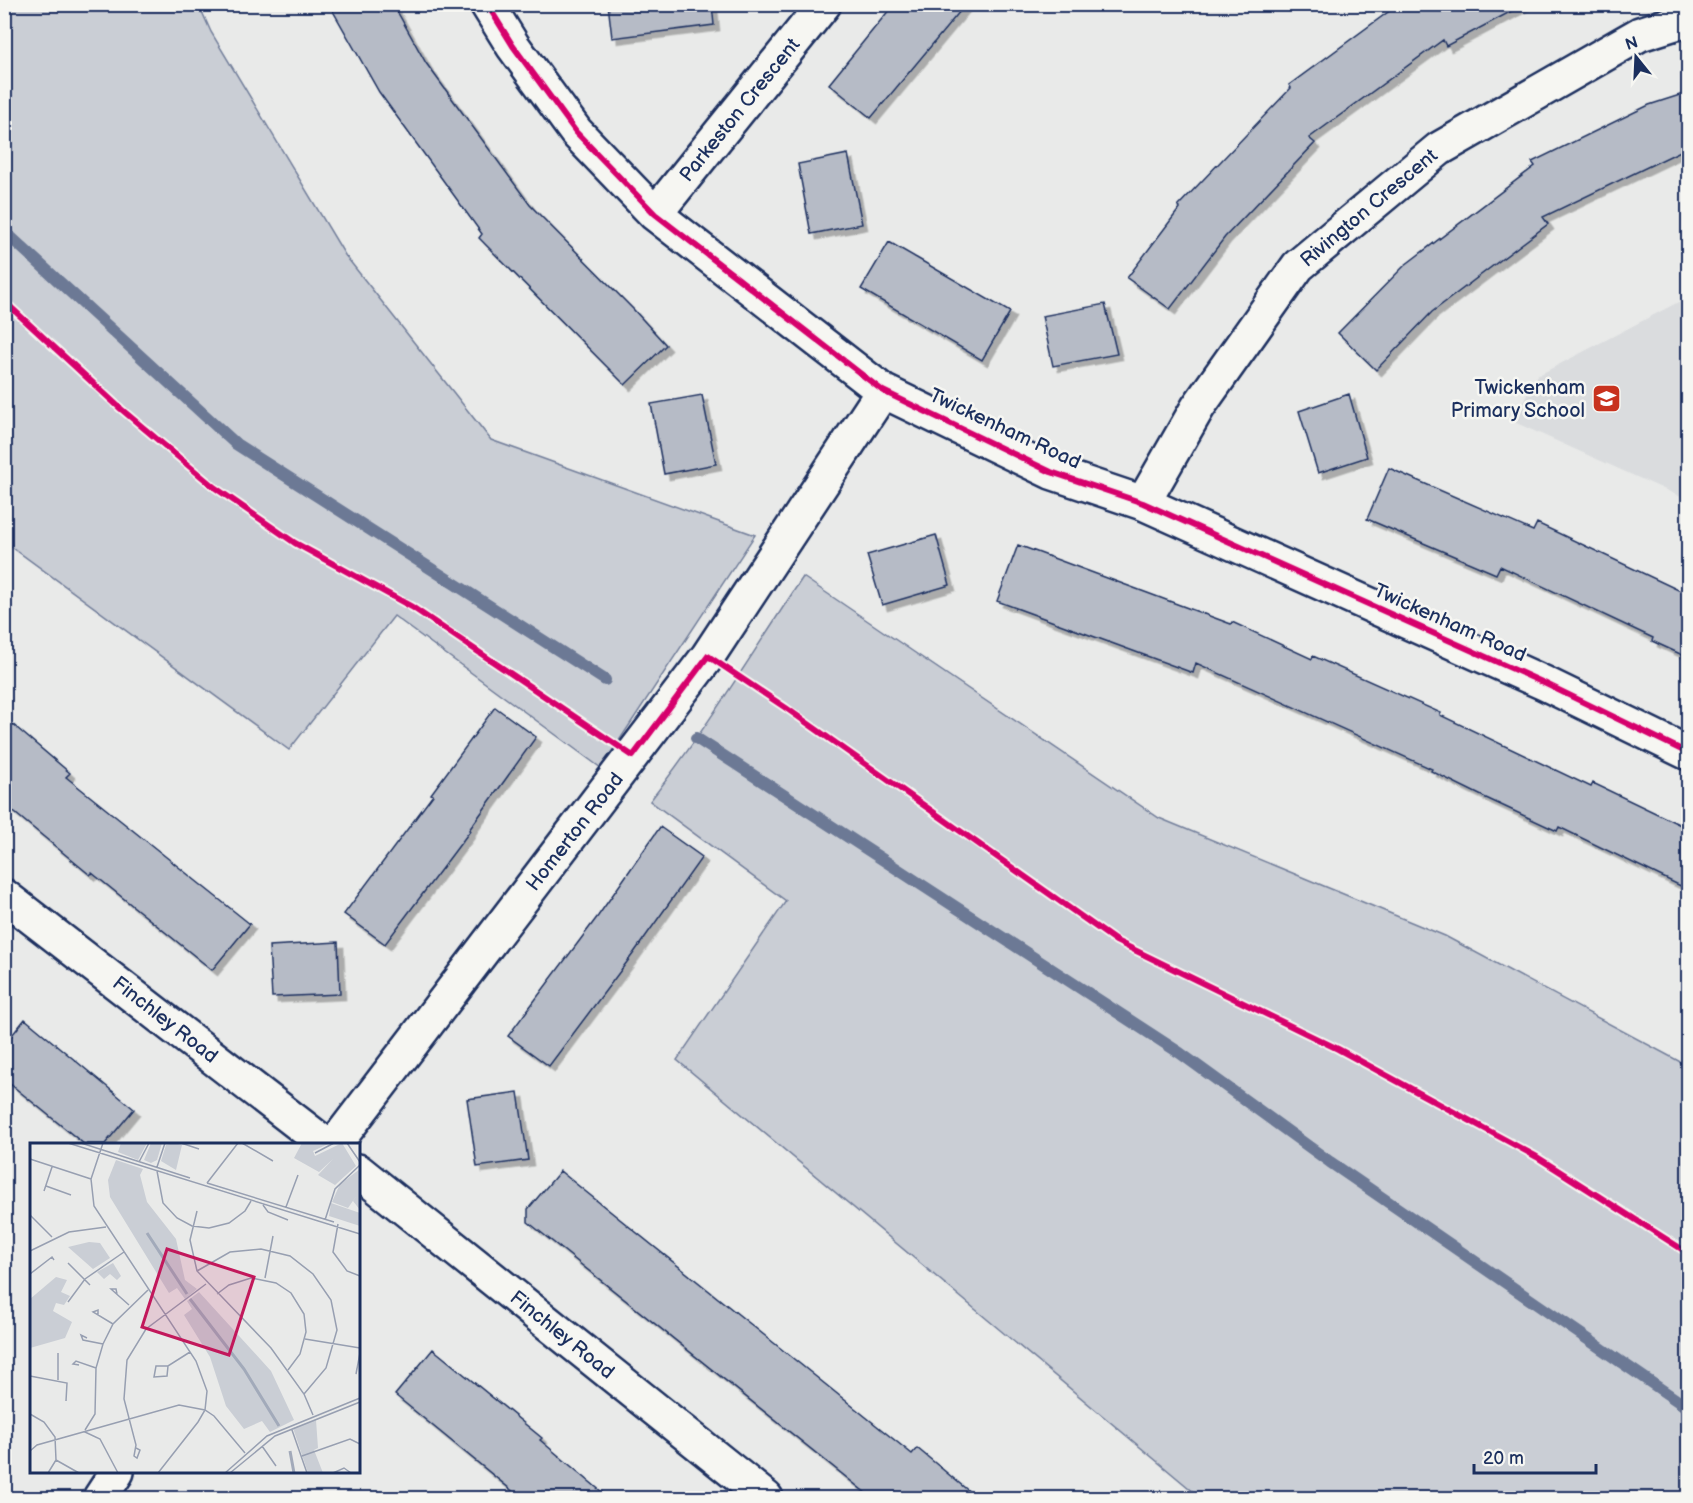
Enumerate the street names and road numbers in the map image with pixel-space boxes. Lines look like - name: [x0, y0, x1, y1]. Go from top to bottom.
- street label: Parkeston Crescent: [675, 33, 805, 187]
- street label: Rivington Crescent: [1296, 144, 1442, 272]
- street label: Twickenham Road: [925, 383, 1085, 475]
- street label: Twickenham Road: [1370, 579, 1530, 667]
- street label: Homerton Road: [521, 768, 629, 896]
- street label: Finchley Road: [108, 971, 222, 1069]
- street label: Finchley Road: [505, 1286, 619, 1384]

